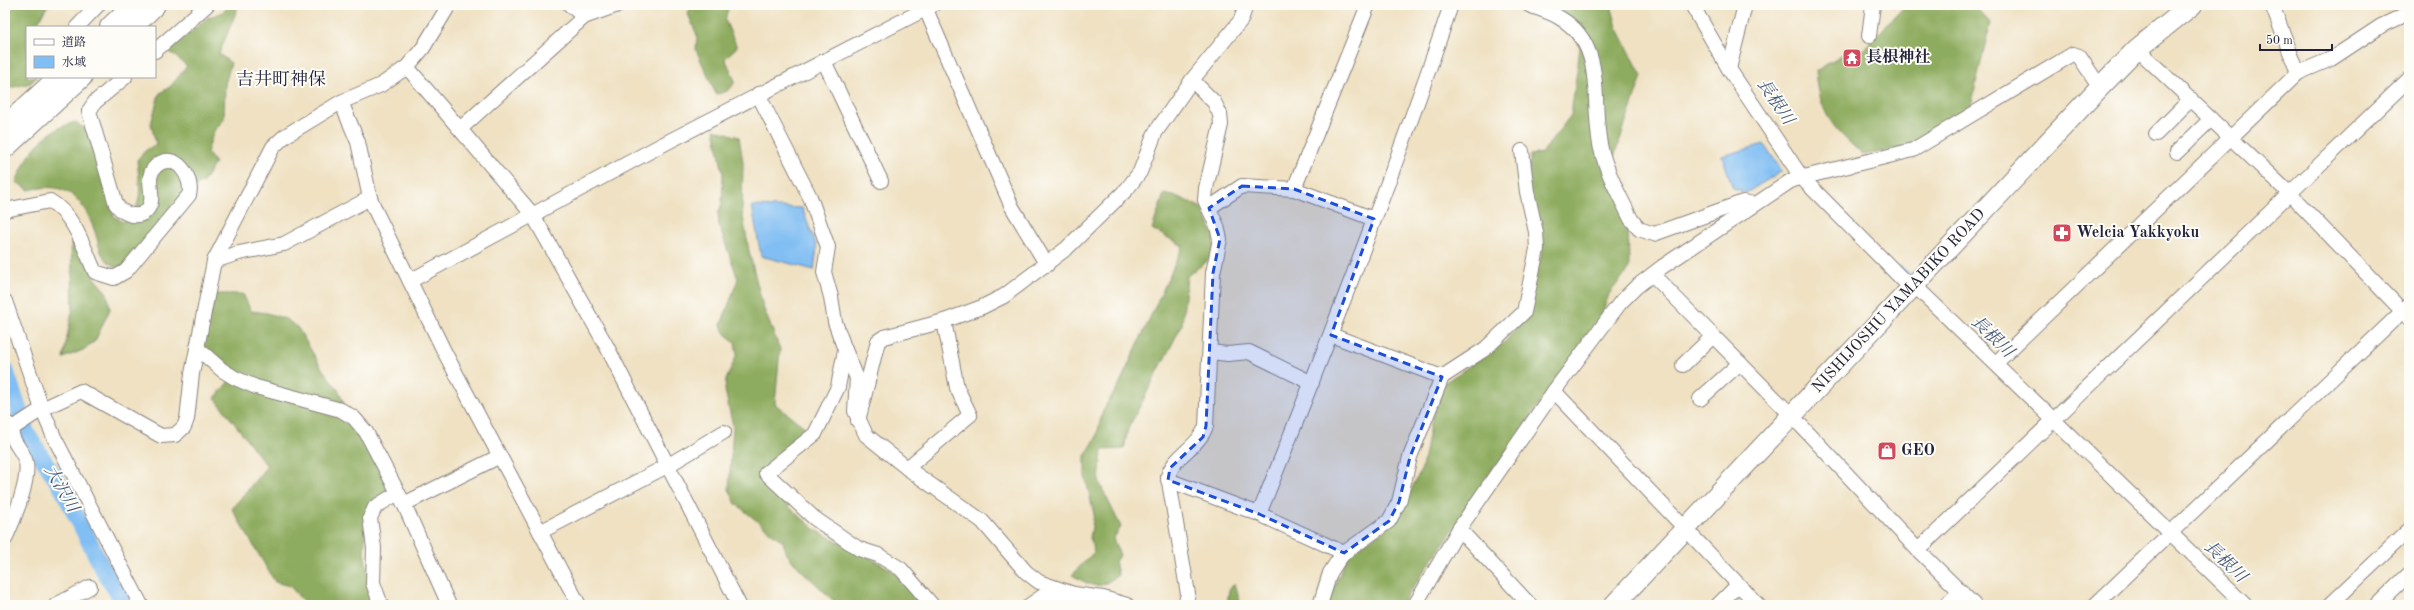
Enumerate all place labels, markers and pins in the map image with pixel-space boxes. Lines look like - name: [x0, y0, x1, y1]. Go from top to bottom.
- temple icon: 長根神社: [1841, 47, 1863, 69]
- place label: 長根神社: [1866, 48, 1930, 66]
- pharmacy icon: Welcia Yakkyoku: [2051, 222, 2073, 244]
- place label: Welcia Yakkyoku: [2076, 225, 2199, 241]
- shop icon: GEO: [1876, 440, 1898, 462]
- place label: GEO: [1901, 443, 1935, 459]

